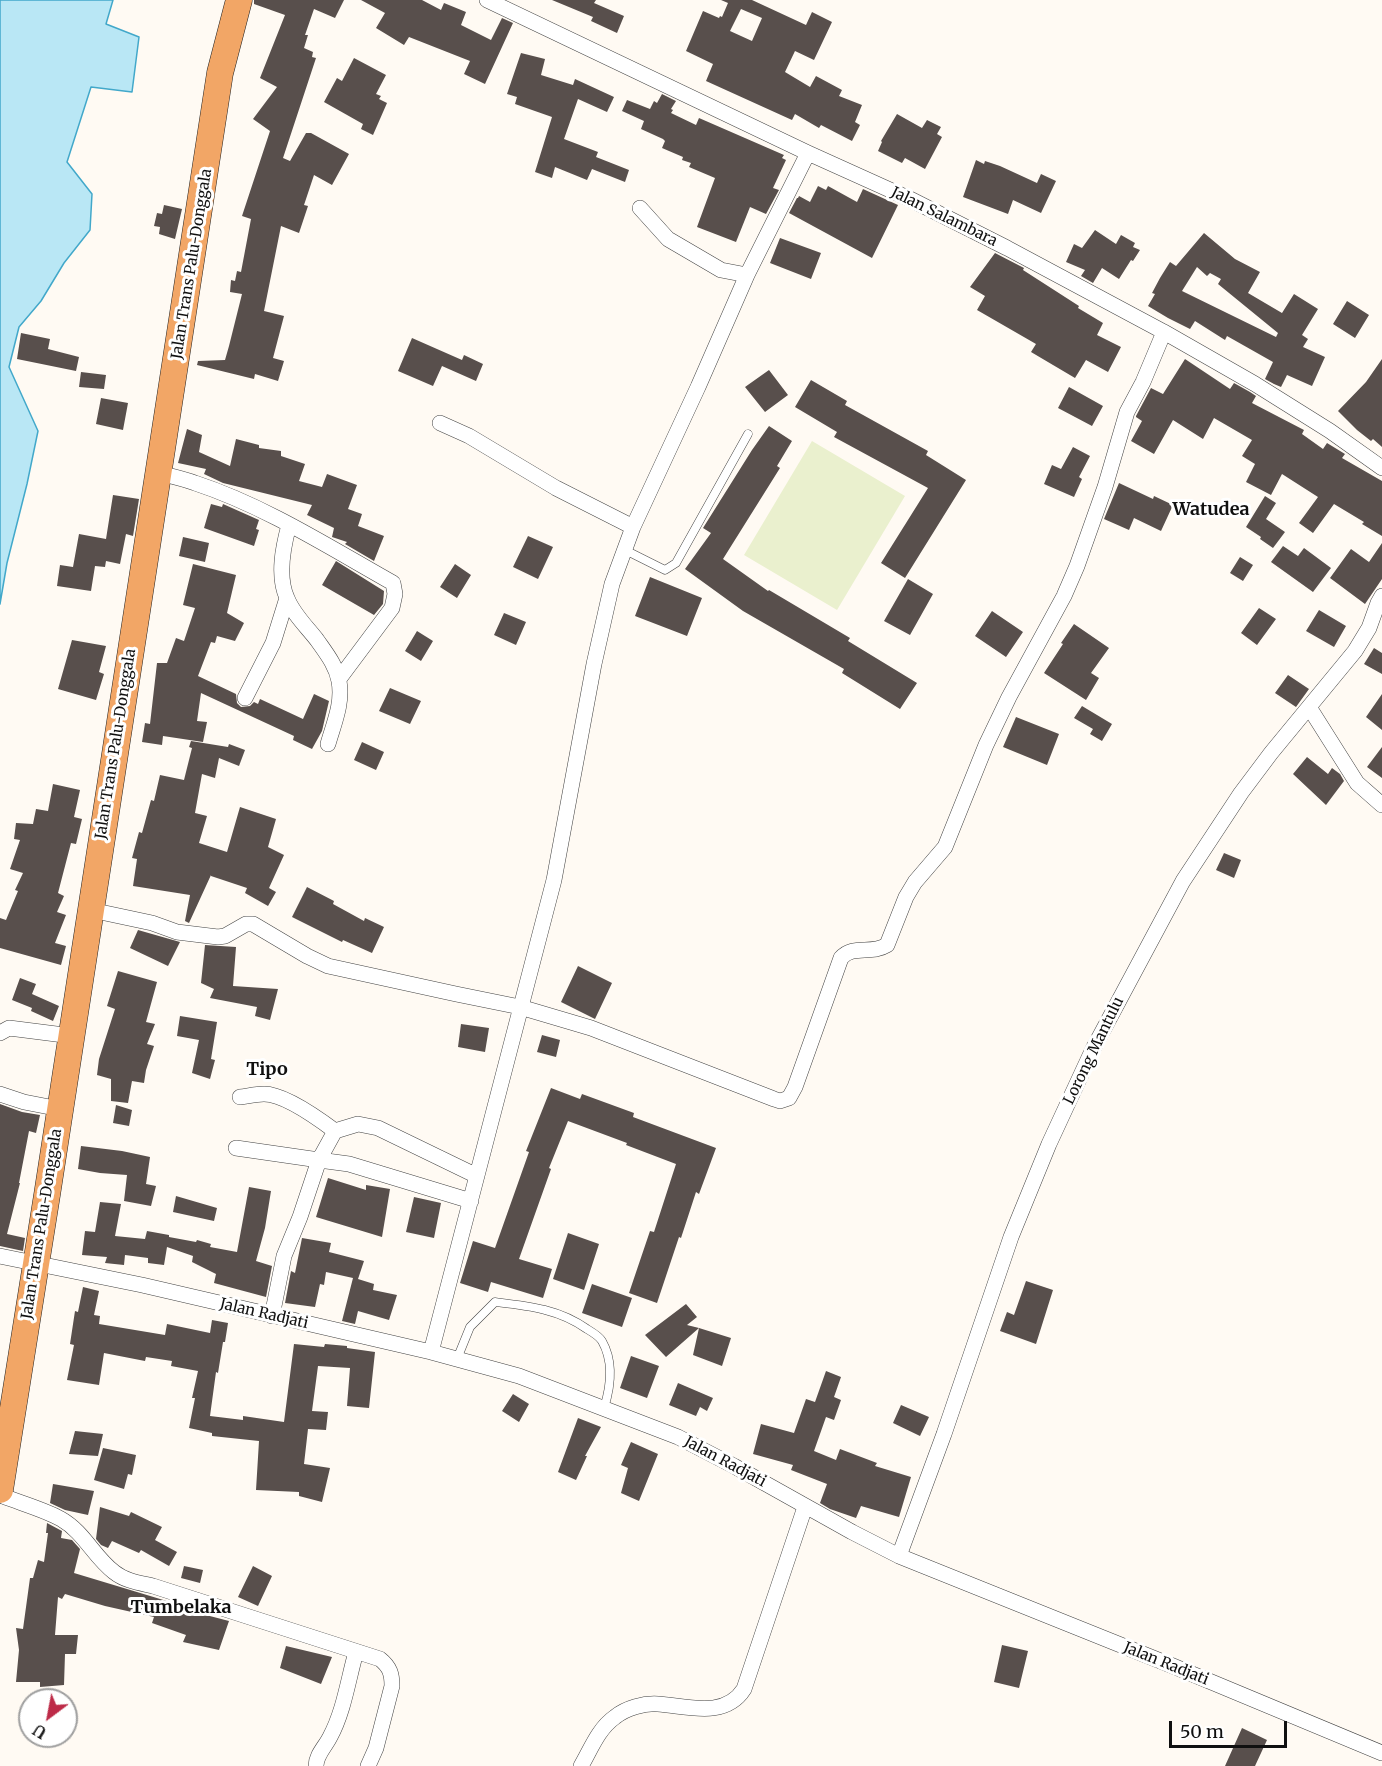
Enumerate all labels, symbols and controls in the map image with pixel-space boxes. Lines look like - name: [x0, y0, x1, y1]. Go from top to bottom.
- street label: Jalan Trans Palu-Donggala: [168, 168, 216, 360]
- street label: Jalan Salambara: [888, 183, 1000, 251]
- district label: Watudea: [1172, 499, 1250, 521]
- street label: Jalan Trans Palu-Donggala: [92, 648, 140, 840]
- street label: Lorong Mantulu: [1060, 994, 1128, 1108]
- district label: Tipo: [246, 1059, 288, 1081]
- street label: Jalan Trans Palu-Donggala: [18, 1128, 66, 1320]
- street label: Jalan Radjati: [218, 1295, 310, 1333]
- street label: Jalan Radjati: [681, 1433, 769, 1491]
- district label: Tumbelaka: [131, 1597, 231, 1619]
- street label: Jalan Radjati: [1121, 1639, 1211, 1689]
- north arrow: [18, 1688, 78, 1748]
- scale bar: [1172, 1709, 1290, 1747]
- text: U: [29, 1720, 50, 1743]
- text: 50 m: [1180, 1720, 1224, 1743]

